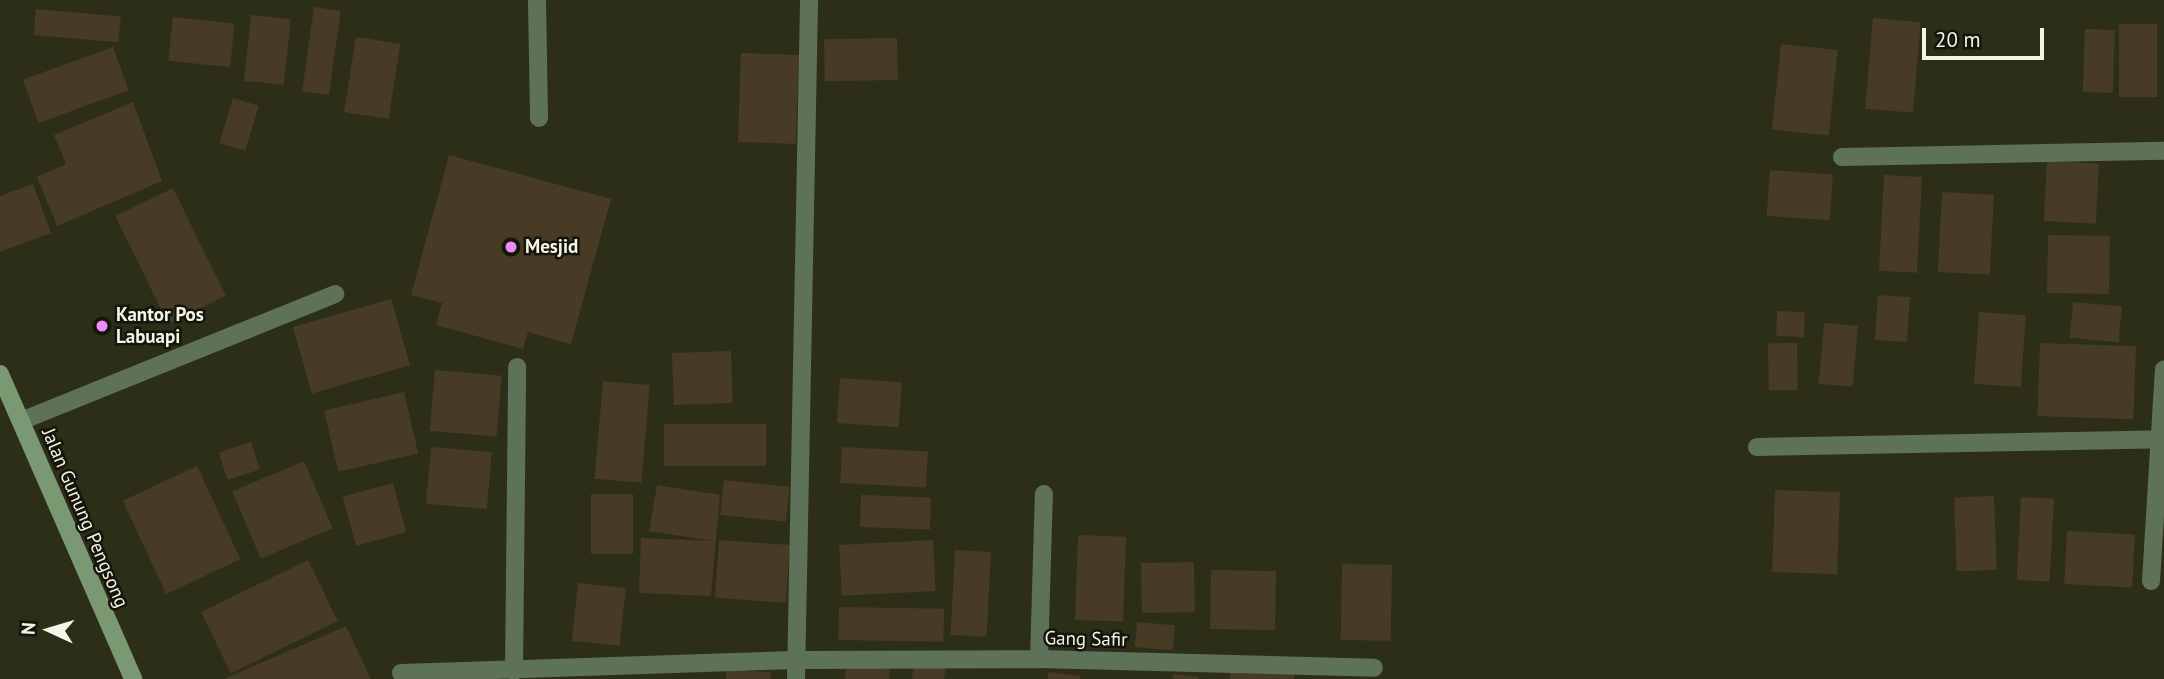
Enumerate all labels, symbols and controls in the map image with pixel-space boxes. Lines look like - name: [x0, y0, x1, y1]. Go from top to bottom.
- scale bar: [1926, 14, 2048, 58]
- text: 20 m: [1935, 26, 1981, 53]
- place label: Mesjid: [525, 236, 578, 258]
- marker: Mesjid: [503, 239, 519, 255]
- place label: Kantor Pos Labuapi: [116, 304, 204, 348]
- marker: Kantor Pos Labuapi: [94, 318, 110, 334]
- street label: Jalan Gunung Pengsong: [37, 425, 133, 611]
- north arrow: [14, 595, 84, 665]
- text: N: [16, 621, 40, 636]
- street label: Gang Safir: [1044, 627, 1128, 651]

